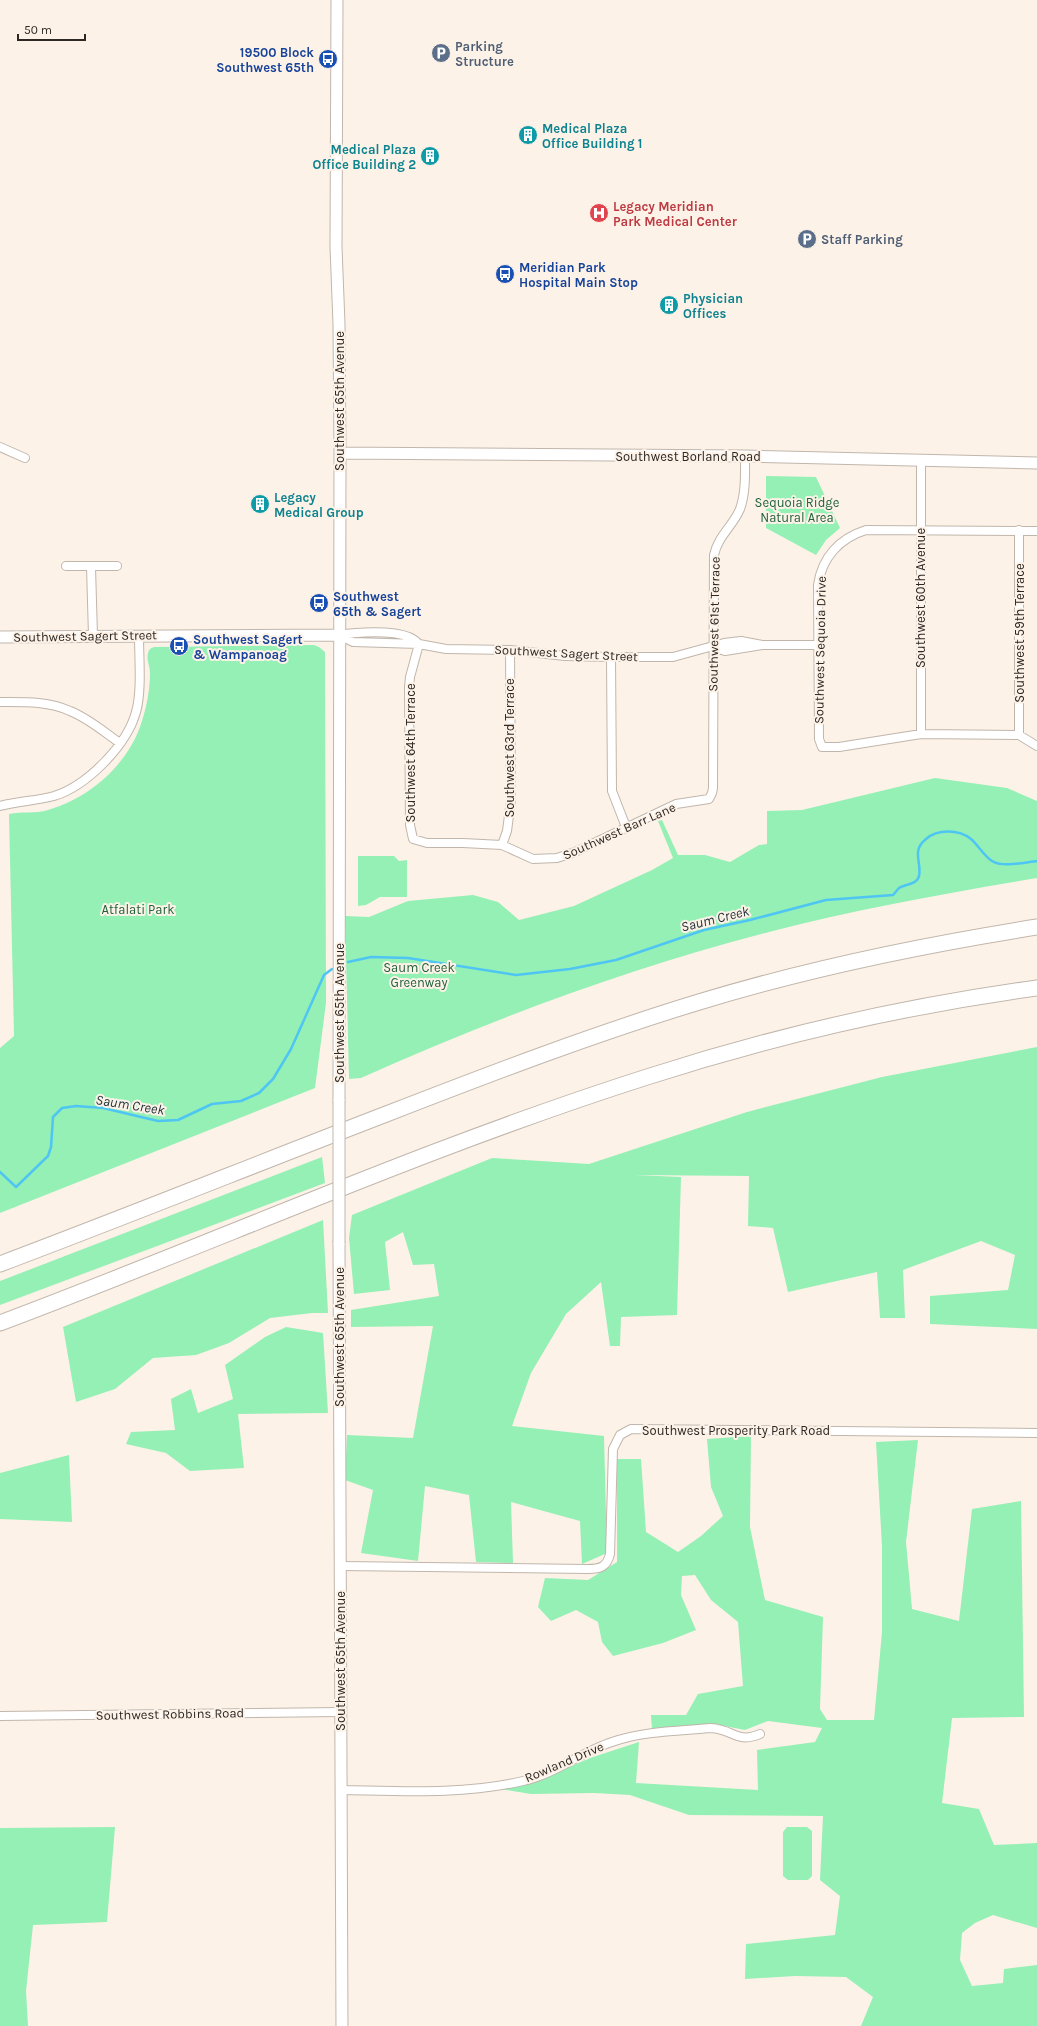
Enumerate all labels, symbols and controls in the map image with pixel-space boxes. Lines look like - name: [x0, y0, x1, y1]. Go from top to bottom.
- scale bar: [18, 16, 85, 42]
- text: 50 m: [24, 23, 52, 37]
- place label: Parking Structure: [455, 39, 514, 69]
- parking icon: Parking Structure: [430, 42, 452, 64]
- place label: 19500 Block Southwest 65th: [216, 45, 314, 75]
- bus stop icon: 19500 Block Southwest 65th: [317, 48, 339, 70]
- place label: Medical Plaza Office Building 1: [542, 121, 642, 151]
- building icon: Medical Plaza Office Building 1: [517, 124, 539, 146]
- place label: Medical Plaza Office Building 2: [312, 142, 416, 172]
- building icon: Medical Plaza Office Building 2: [419, 145, 441, 167]
- place label: Legacy Meridian Park Medical Center: [613, 199, 738, 229]
- hospital icon: Legacy Meridian Park Medical Center: [588, 202, 610, 224]
- parking icon: Staff Parking: [796, 228, 818, 250]
- place label: Staff Parking: [821, 232, 903, 247]
- place label: Meridian Park Hospital Main Stop: [519, 260, 638, 290]
- bus stop icon: Meridian Park Hospital Main Stop: [494, 263, 516, 285]
- place label: Physician Offices: [683, 291, 743, 321]
- building icon: Physician Offices: [658, 294, 680, 316]
- street label: Southwest 65th Avenue: [332, 331, 347, 471]
- street label: Southwest Borland Road: [615, 449, 761, 464]
- place label: Legacy Medical Group: [274, 490, 364, 520]
- building icon: Legacy Medical Group: [249, 493, 271, 515]
- park label: Sequoia Ridge Natural Area: [755, 495, 840, 525]
- street label: Southwest 60th Avenue: [913, 528, 928, 668]
- street label: Southwest 61st Terrace: [705, 556, 723, 692]
- street label: Southwest 59th Terrace: [1012, 563, 1027, 703]
- street label: Southwest Sequoia Drive: [811, 576, 830, 724]
- place label: Southwest 65th & Sagert: [333, 589, 421, 619]
- bus stop icon: Southwest 65th & Sagert: [308, 592, 330, 614]
- street label: Southwest Sagert Street: [13, 627, 157, 645]
- place label: Southwest Sagert & Wampanoag: [193, 632, 303, 662]
- bus stop icon: Southwest Sagert & Wampanoag: [168, 635, 190, 657]
- street label: Southwest Sagert Street: [494, 642, 638, 664]
- street label: Southwest 63rd Terrace: [502, 678, 517, 818]
- street label: Southwest 64th Terrace: [403, 683, 418, 823]
- street label: Southwest Barr Lane: [560, 799, 678, 863]
- park label: Atfalati Park: [102, 902, 175, 917]
- water label: Saum Creek: [679, 902, 752, 936]
- street label: Southwest 65th Avenue: [332, 943, 347, 1083]
- park label: Saum Creek Greenway: [383, 960, 455, 990]
- water label: Saum Creek: [94, 1091, 167, 1119]
- street label: Southwest 65th Avenue: [332, 1267, 347, 1407]
- street label: Southwest Prosperity Park Road: [642, 1423, 830, 1438]
- street label: Southwest 65th Avenue: [333, 1591, 348, 1731]
- street label: Southwest Robbins Road: [96, 1705, 244, 1723]
- street label: Rowland Drive: [522, 1739, 606, 1785]

